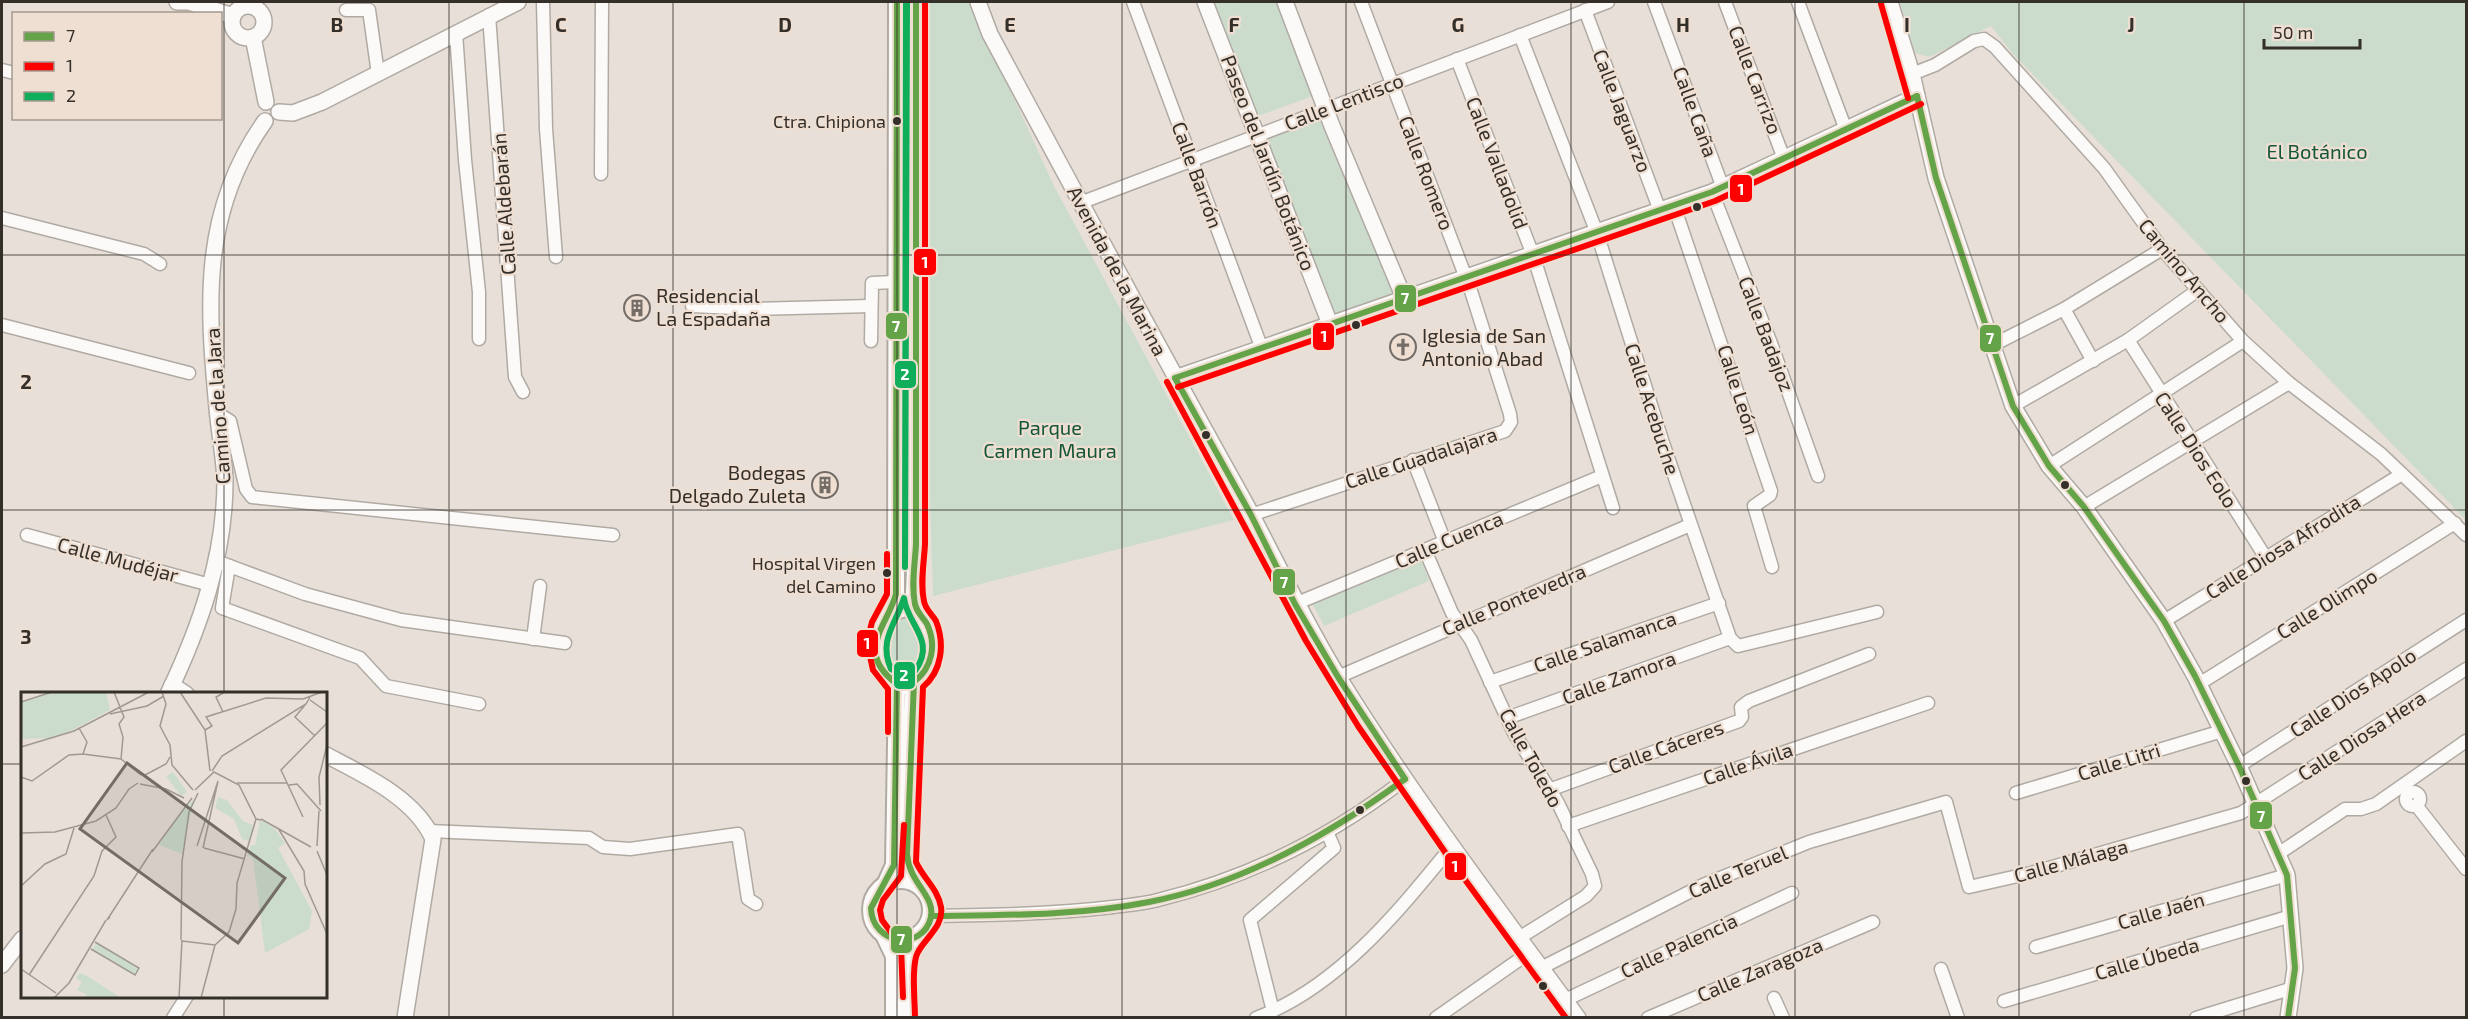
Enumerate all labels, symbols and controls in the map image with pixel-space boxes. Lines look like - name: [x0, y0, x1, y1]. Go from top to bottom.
- legend: [12, 12, 222, 120]
- text: B: [331, 12, 343, 36]
- text: C: [555, 12, 567, 36]
- text: D: [778, 12, 792, 36]
- text: E: [1004, 12, 1016, 36]
- text: F: [1228, 12, 1240, 36]
- text: G: [1452, 12, 1464, 36]
- text: H: [1676, 12, 1690, 36]
- text: I: [1904, 12, 1910, 36]
- text: J: [2127, 12, 2135, 36]
- scale bar: [2264, 12, 2360, 50]
- text: 50 m: [2273, 21, 2313, 43]
- street label: Calle Carrizo: [1724, 22, 1788, 137]
- text: 7: [66, 24, 75, 46]
- street label: Calle Jaguarzo: [1588, 46, 1657, 176]
- street label: Paseo del Jardín Botánico: [1217, 51, 1321, 274]
- text: 1: [66, 54, 73, 76]
- street label: Calle Caña: [1669, 63, 1723, 160]
- street label: Calle Lentisco: [1281, 67, 1407, 135]
- text: 2: [66, 84, 76, 106]
- street label: Calle Valladolid: [1462, 93, 1534, 232]
- place label: Ctra. Chipiona: [773, 110, 886, 132]
- street label: Calle Romero: [1394, 112, 1460, 233]
- marker: Ctra. Chipiona: [891, 115, 903, 127]
- street label: Calle Barrón: [1168, 118, 1228, 231]
- street label: Calle Aldebarán: [486, 132, 520, 276]
- park label: El Botánico: [2267, 139, 2368, 163]
- line badge: 1: [1729, 174, 1753, 203]
- text: 1: [1738, 179, 1744, 198]
- street label: Avenida de la Marina: [1063, 182, 1173, 360]
- unlabelled marker: [1691, 201, 1703, 213]
- street label: Camino Ancho: [2134, 213, 2235, 327]
- line badge: 1: [913, 248, 937, 276]
- text: 1: [922, 252, 928, 271]
- street label: Calle Badajoz: [1734, 272, 1800, 395]
- place label: Residencial La Espadaña: [656, 283, 771, 330]
- line badge: 7: [1394, 284, 1417, 313]
- text: 7: [1401, 288, 1410, 307]
- building icon: Residencial La Espadaña: [622, 293, 652, 323]
- line badge: 7: [885, 312, 908, 340]
- text: 7: [892, 316, 901, 335]
- unlabelled marker: [1350, 319, 1362, 331]
- line badge: 1: [1312, 322, 1335, 351]
- place label: Iglesia de San Antonio Abad: [1422, 323, 1546, 370]
- line badge: 7: [1979, 324, 2002, 353]
- text: 1: [1321, 326, 1327, 345]
- street label: Camino de la Jara: [200, 327, 234, 485]
- text: 7: [1986, 328, 1995, 347]
- church icon: Iglesia de San Antonio Abad: [1388, 332, 1418, 362]
- street label: Calle Acebuche: [1620, 340, 1685, 477]
- street label: Calle León: [1713, 342, 1765, 438]
- line badge: 2: [894, 360, 917, 389]
- text: 2: [900, 364, 910, 383]
- text: 2: [20, 369, 32, 393]
- street label: Calle Dios Eolo: [2150, 387, 2243, 512]
- park label: Parque Carmen Maura: [983, 415, 1117, 462]
- street label: Calle Guadalajara: [1341, 421, 1500, 493]
- unlabelled marker: [1200, 429, 1212, 441]
- place label: Bodegas Delgado Zuleta: [669, 460, 806, 507]
- building icon: Bodegas Delgado Zuleta: [810, 470, 840, 500]
- unlabelled marker: [2059, 479, 2071, 491]
- street label: Calle Diosa Afrodita: [2201, 489, 2364, 604]
- street label: Calle Cuenca: [1391, 505, 1506, 573]
- street label: Calle Mudéjar: [55, 531, 182, 587]
- place label: Hospital Virgen del Camino: [752, 552, 876, 597]
- street label: Calle Pontevedra: [1438, 558, 1589, 640]
- street label: Calle Olimpo: [2272, 563, 2381, 644]
- marker: Hospital Virgen del Camino: [881, 567, 893, 579]
- line badge: 7: [1272, 568, 1296, 596]
- text: 7: [1280, 572, 1289, 591]
- street label: Calle Salamanca: [1530, 605, 1679, 677]
- text: 3: [20, 624, 32, 648]
- line badge: 1: [856, 629, 879, 658]
- text: 1: [864, 633, 870, 652]
- street label: Calle Dios Apolo: [2285, 642, 2420, 742]
- street label: Calle Zamora: [1558, 645, 1679, 709]
- line badge: 2: [893, 661, 916, 690]
- text: 2: [899, 665, 909, 684]
- street label: Calle Diosa Hera: [2293, 685, 2430, 785]
- inset map: [21, 692, 327, 998]
- street label: Calle Toledo: [1495, 704, 1569, 811]
- street label: Calle Cáceres: [1605, 714, 1727, 778]
- street label: Calle Ávila: [1700, 736, 1796, 790]
- street label: Calle Litri: [2074, 737, 2163, 785]
- unlabelled marker: [2240, 775, 2252, 787]
- line badge: 7: [2249, 801, 2273, 830]
- unlabelled marker: [1354, 804, 1366, 816]
- text: 7: [2257, 806, 2266, 825]
- street label: Calle Málaga: [2011, 833, 2130, 887]
- street label: Calle Teruel: [1684, 839, 1791, 903]
- line badge: 1: [1444, 852, 1467, 881]
- text: 1: [1452, 856, 1458, 875]
- street label: Calle Jaén: [2115, 886, 2207, 934]
- street label: Calle Palencia: [1616, 908, 1741, 983]
- line badge: 7: [890, 925, 913, 954]
- text: 7: [897, 929, 906, 948]
- street label: Calle Zaragoza: [1693, 932, 1826, 1006]
- street label: Calle Úbeda: [2092, 932, 2202, 984]
- unlabelled marker: [1537, 980, 1549, 992]

